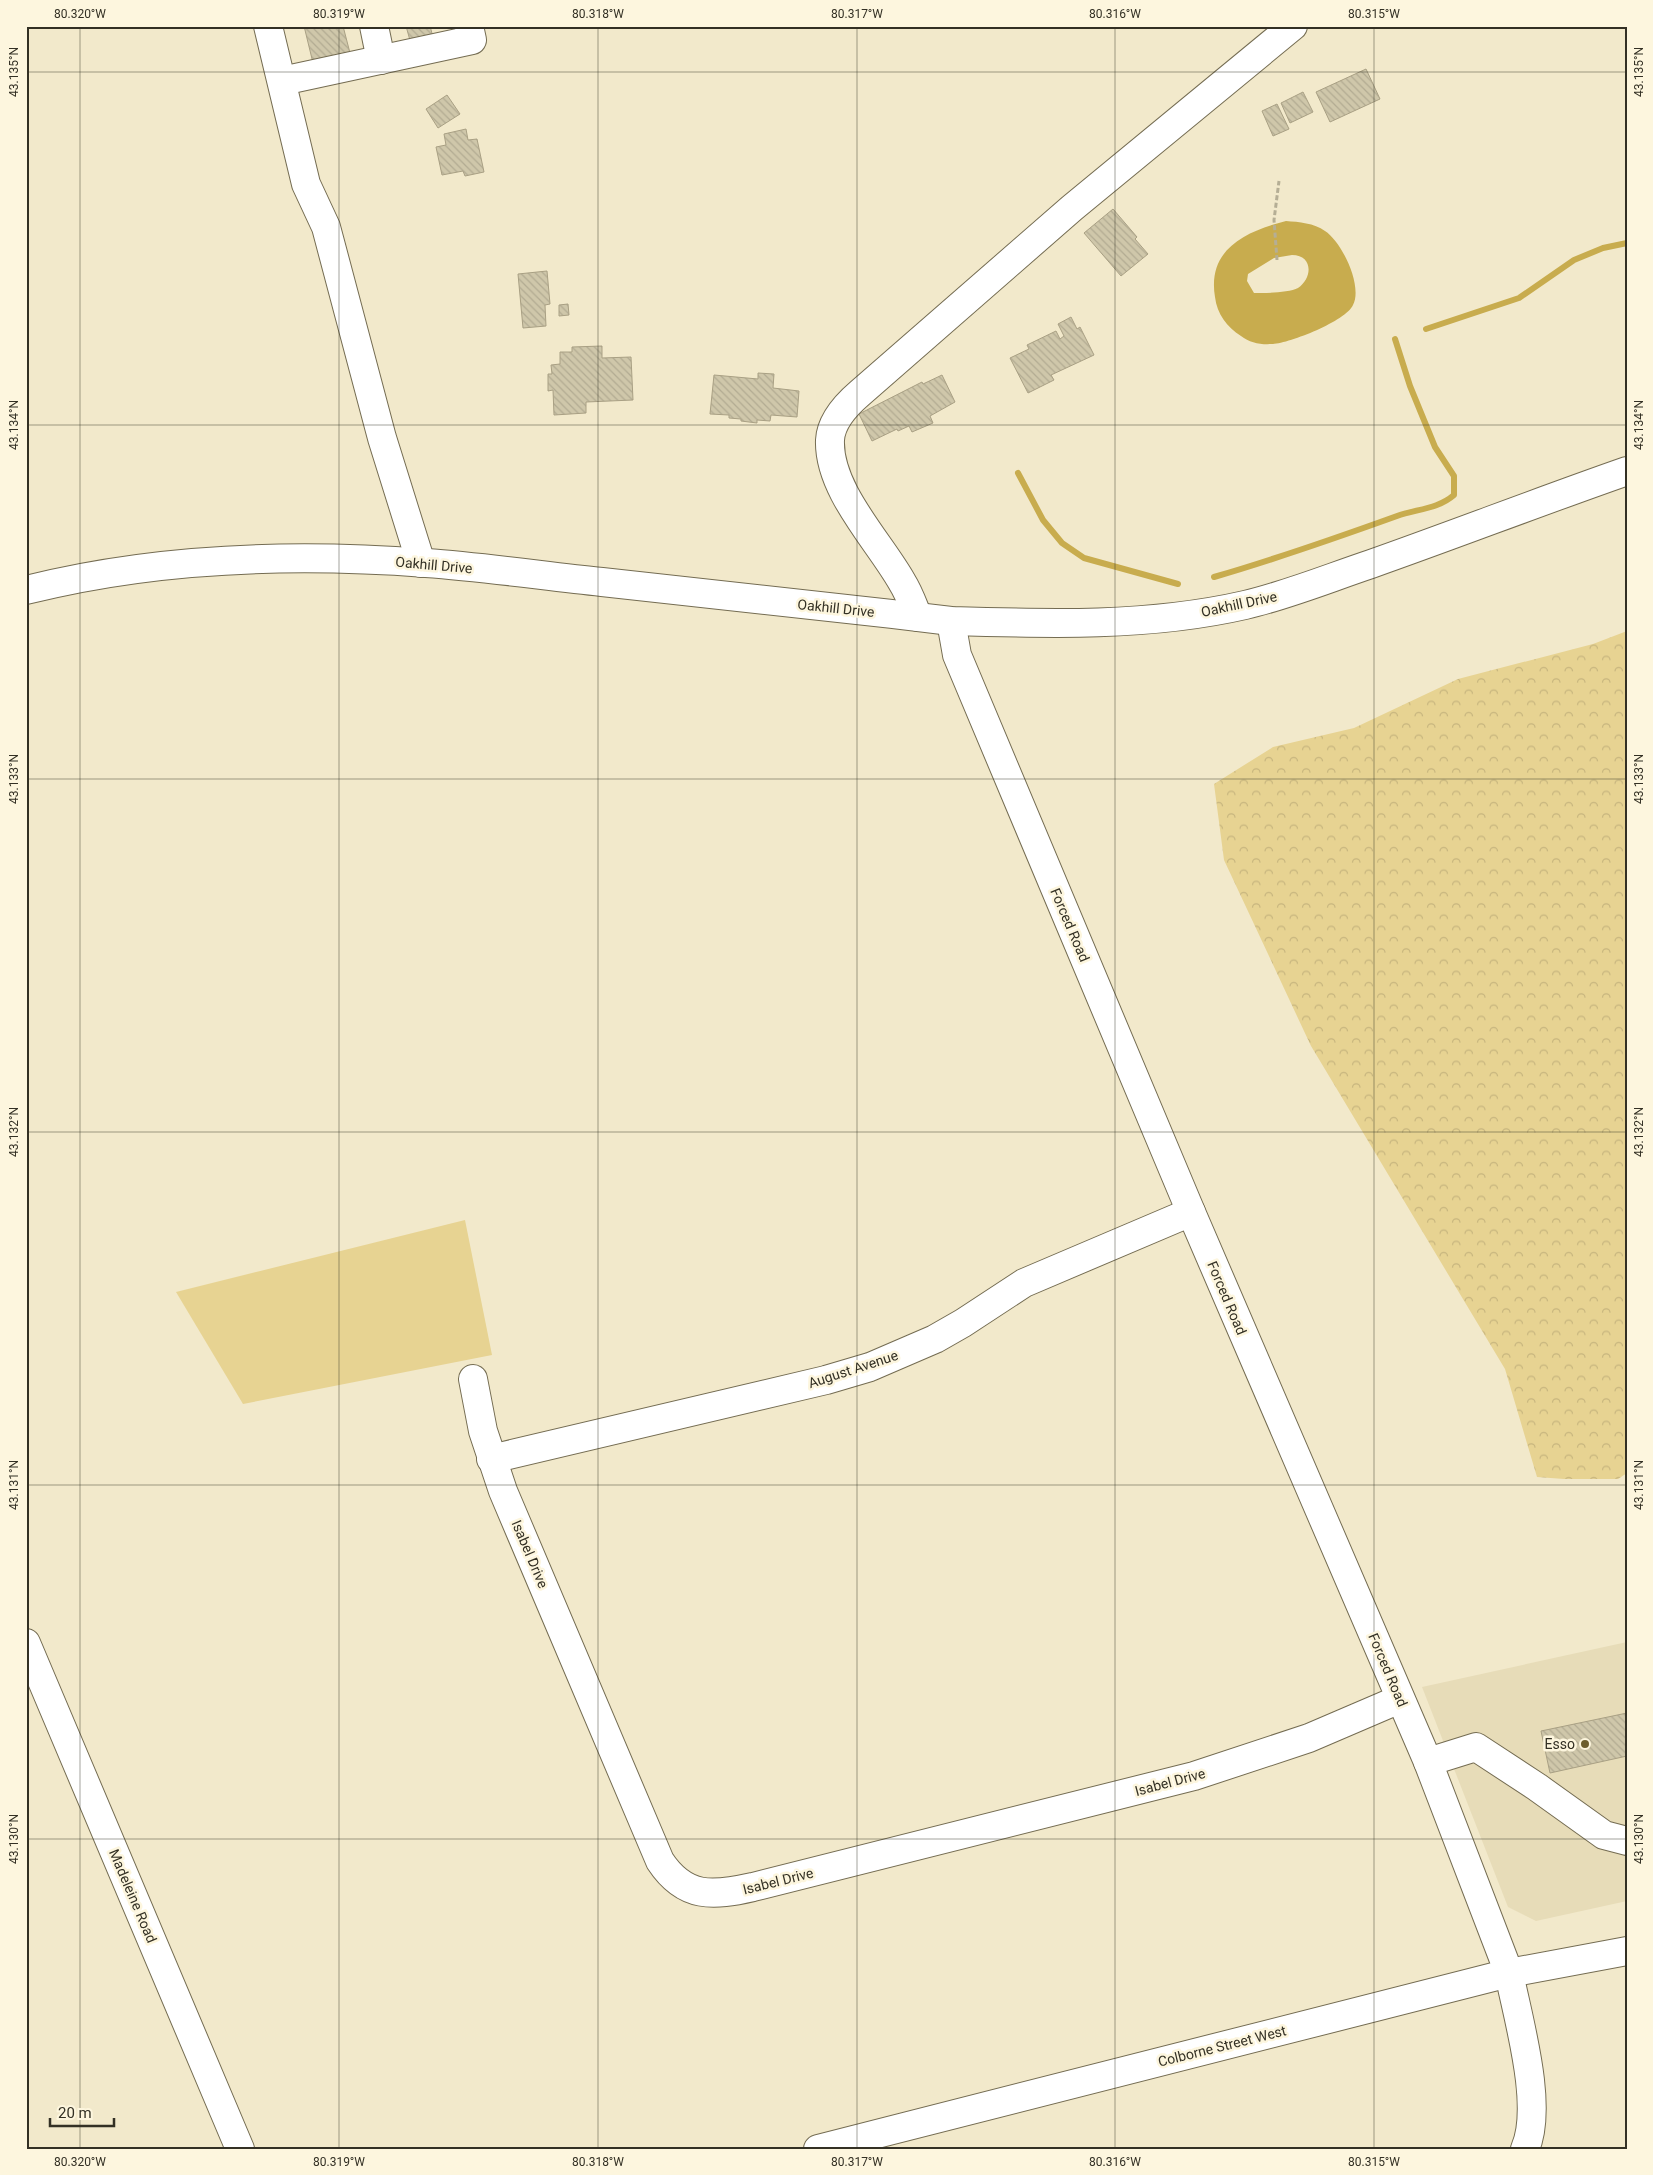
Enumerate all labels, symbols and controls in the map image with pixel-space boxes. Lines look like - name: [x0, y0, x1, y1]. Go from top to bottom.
- text: 80.320°W: [54, 7, 106, 21]
- text: 80.319°W: [313, 7, 365, 21]
- text: 80.318°W: [572, 7, 624, 21]
- text: 80.317°W: [831, 7, 883, 21]
- text: 80.316°W: [1089, 7, 1141, 21]
- text: 80.315°W: [1348, 7, 1400, 21]
- text: 43.135°N: [7, 47, 21, 97]
- text: 43.135°N: [1632, 47, 1646, 97]
- text: 43.134°N: [7, 400, 21, 450]
- text: 43.134°N: [1632, 400, 1646, 450]
- street label: Oakhill Drive: [395, 554, 473, 576]
- street label: Oakhill Drive: [1200, 588, 1278, 620]
- street label: Oakhill Drive: [797, 596, 875, 620]
- text: 43.133°N: [7, 754, 21, 804]
- text: 43.133°N: [1632, 754, 1646, 804]
- street label: Forced Road: [1047, 886, 1093, 964]
- text: 43.132°N: [7, 1107, 21, 1157]
- text: 43.132°N: [1632, 1107, 1646, 1157]
- street label: Forced Road: [1204, 1259, 1250, 1337]
- street label: August Avenue: [806, 1347, 900, 1391]
- text: 43.131°N: [7, 1460, 21, 1510]
- text: 43.131°N: [1632, 1460, 1646, 1510]
- street label: Isabel Drive: [509, 1518, 551, 1590]
- street label: Forced Road: [1365, 1631, 1411, 1709]
- place label: Esso: [1545, 1736, 1575, 1752]
- marker: Esso: [1579, 1738, 1591, 1750]
- street label: Isabel Drive: [1133, 1765, 1207, 1799]
- text: 43.130°N: [7, 1814, 21, 1864]
- text: 43.130°N: [1632, 1814, 1646, 1864]
- street label: Madeleine Road: [106, 1847, 160, 1945]
- street label: Isabel Drive: [741, 1864, 815, 1898]
- street label: Colborne Street West: [1156, 2022, 1288, 2070]
- scale bar: [50, 2095, 114, 2127]
- text: 20 m: [58, 2104, 92, 2122]
- text: 80.320°W: [54, 2155, 106, 2169]
- text: 80.319°W: [313, 2155, 365, 2169]
- text: 80.318°W: [572, 2155, 624, 2169]
- text: 80.317°W: [831, 2155, 883, 2169]
- text: 80.316°W: [1089, 2155, 1141, 2169]
- text: 80.315°W: [1348, 2155, 1400, 2169]

